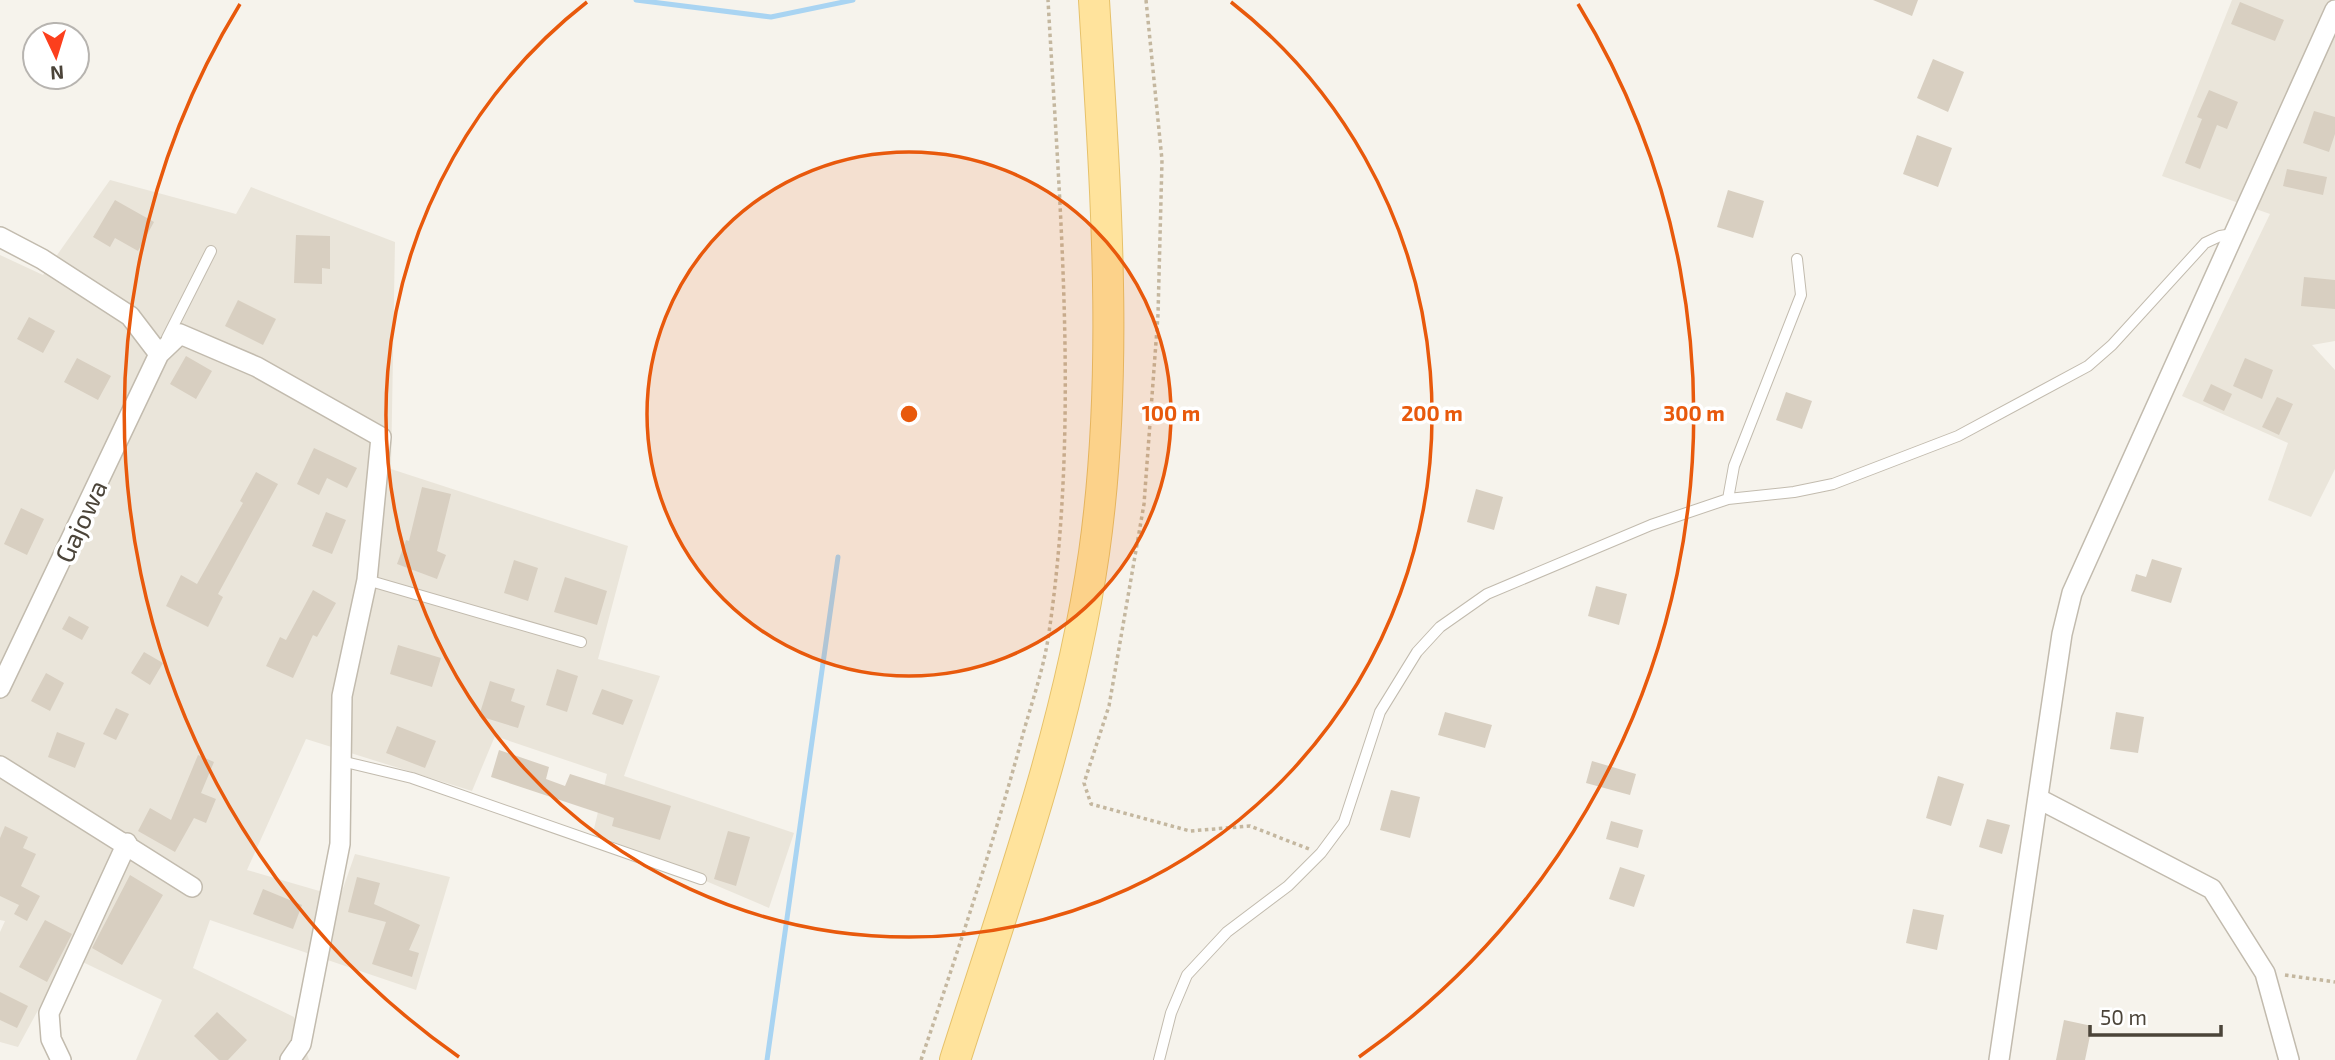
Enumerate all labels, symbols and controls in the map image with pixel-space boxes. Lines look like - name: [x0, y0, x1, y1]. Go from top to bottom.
- north arrow: [21, 21, 91, 91]
- text: N: [50, 62, 65, 85]
- text: 100 m: [1142, 400, 1200, 425]
- text: 200 m: [1401, 400, 1463, 425]
- text: 300 m: [1663, 400, 1725, 425]
- centre of rings: [897, 402, 921, 426]
- street label: Gajowa: [47, 475, 113, 567]
- scale bar: [2090, 993, 2221, 1038]
- text: 50 m: [2100, 1004, 2147, 1029]

